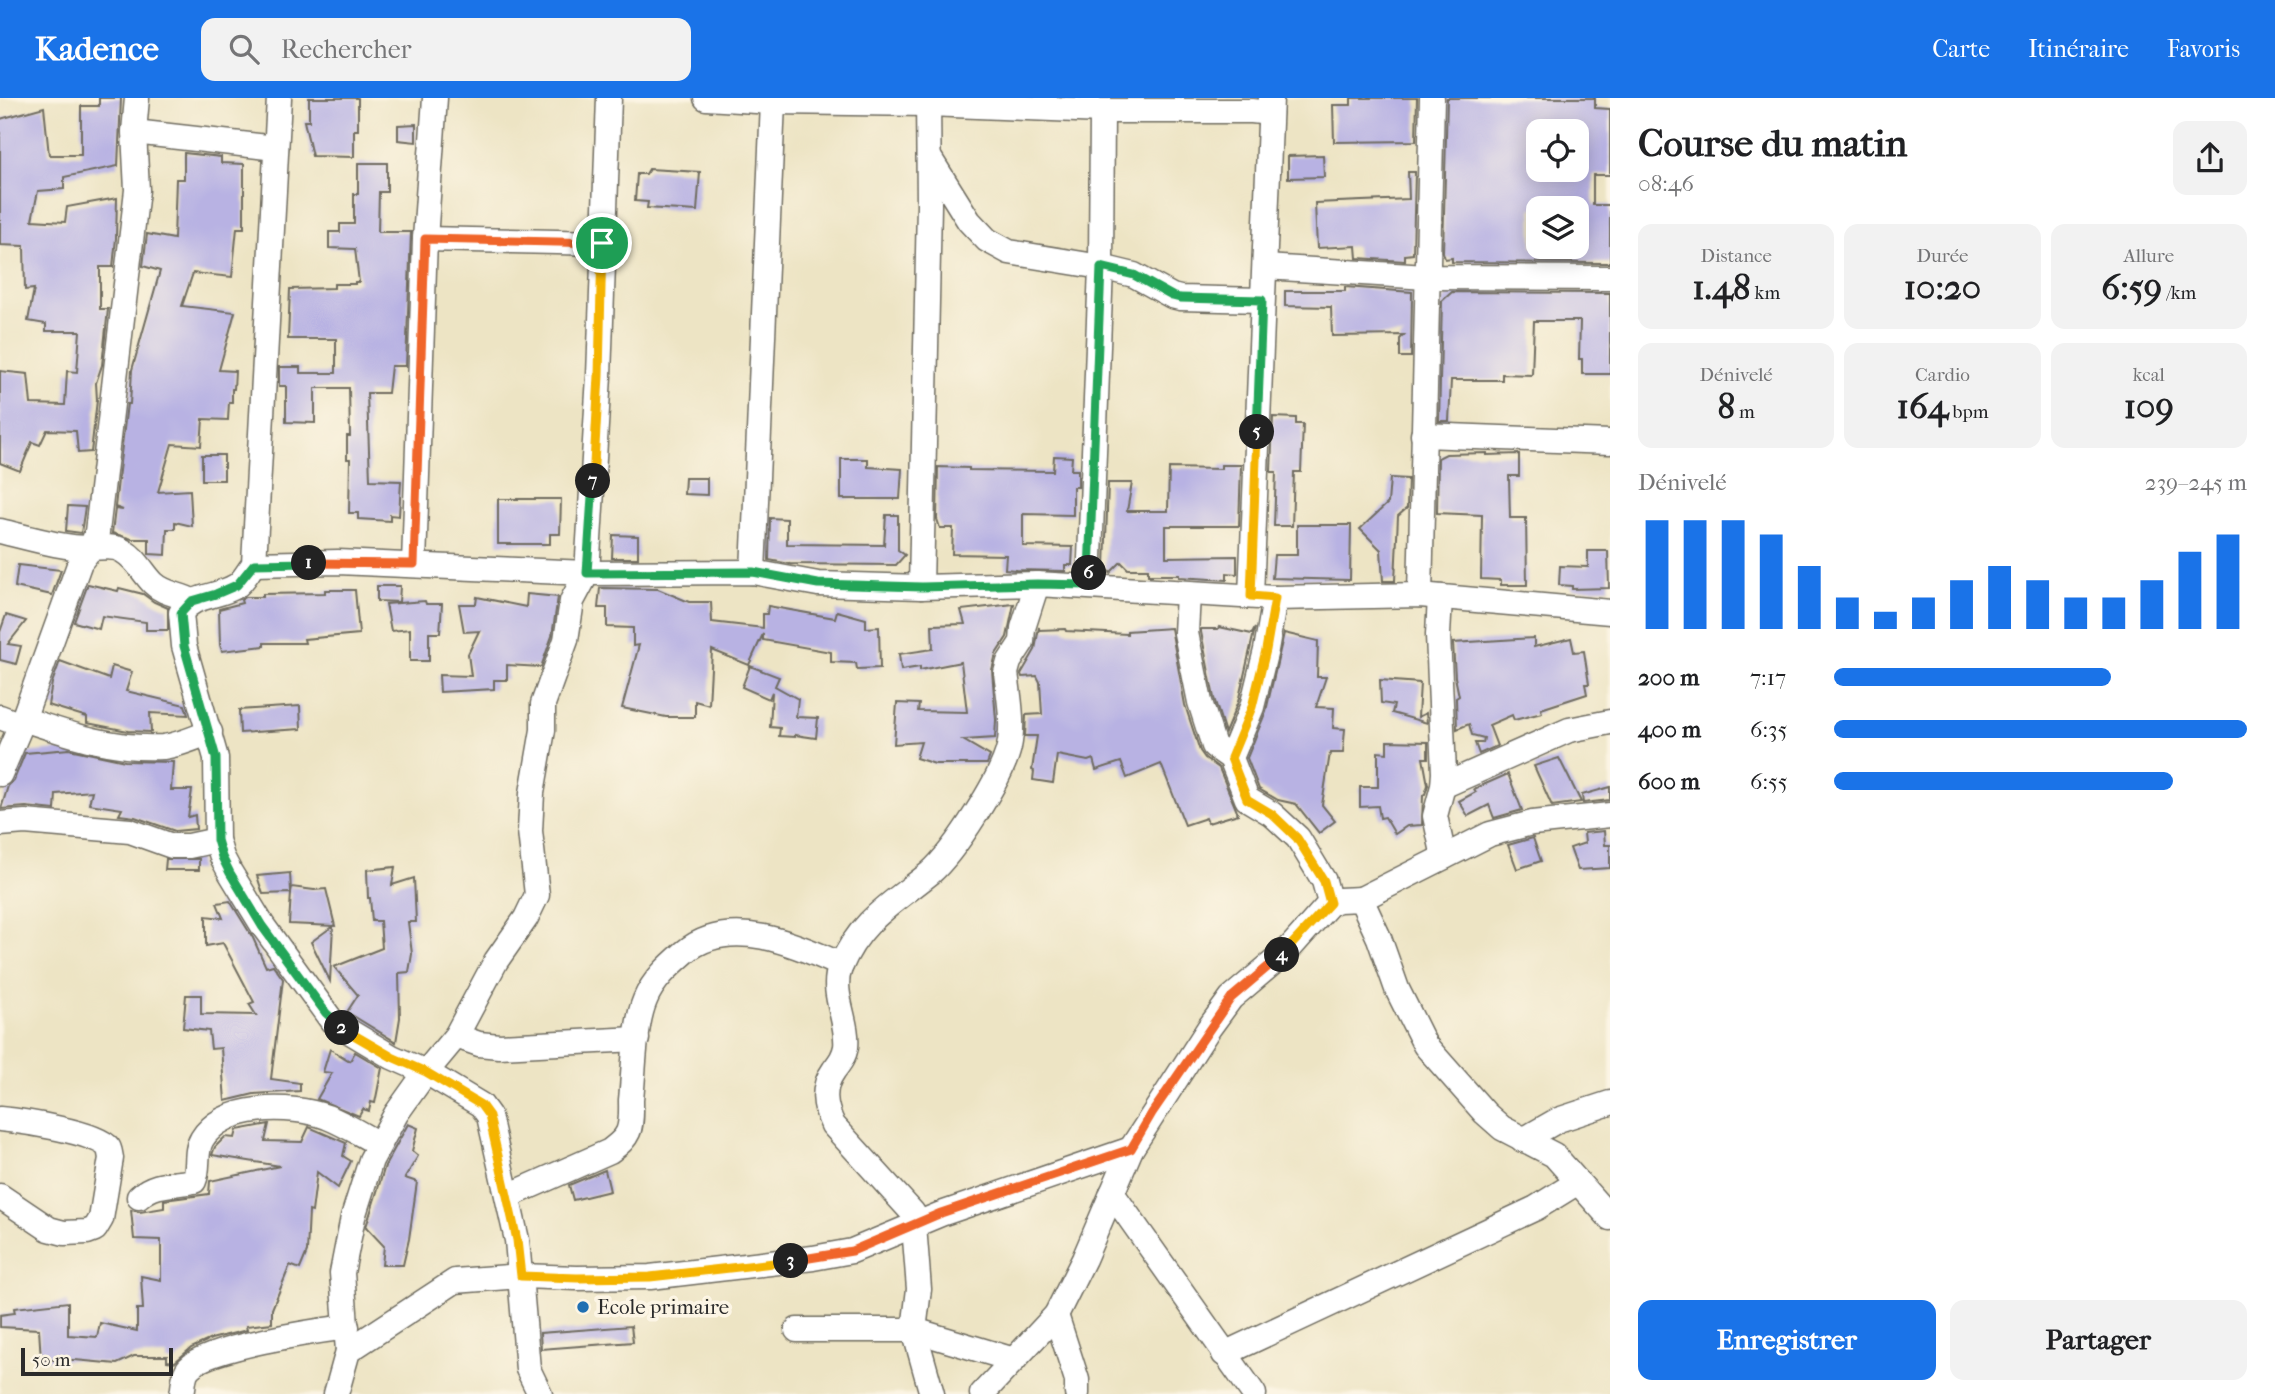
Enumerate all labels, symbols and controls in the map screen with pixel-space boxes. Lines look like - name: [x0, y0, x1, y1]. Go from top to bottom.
- search box: [201, 18, 691, 81]
- text: Kadence: [35, 30, 159, 69]
- icon: search: [225, 30, 263, 68]
- text: Rechercher: [281, 34, 412, 65]
- text: Carte: [1932, 35, 1990, 63]
- text: Itinéraire: [2028, 35, 2129, 63]
- text: Favoris: [2167, 35, 2240, 63]
- map controls: [1526, 119, 1589, 259]
- button: locate: [1526, 119, 1589, 182]
- text: Course du matin: [1638, 121, 1907, 166]
- button: share: [2173, 121, 2247, 195]
- text: 08:46: [1638, 170, 1694, 197]
- button: layers: [1526, 196, 1589, 259]
- pin: [572, 213, 632, 273]
- icon: arrive: [583, 224, 621, 262]
- text: Distance: [1700, 245, 1772, 267]
- text: Durée: [1916, 245, 1969, 267]
- text: Allure: [2123, 245, 2174, 267]
- text: 1.48: [1692, 267, 1751, 308]
- text: 10:20: [1904, 267, 1981, 308]
- text: 6:59: [2101, 267, 2162, 308]
- text: km: [1751, 282, 1780, 304]
- text: /km: [2162, 282, 2196, 304]
- text: Dénivelé: [1700, 364, 1773, 386]
- text: Cardio: [1915, 364, 1970, 386]
- text: kcal: [2133, 364, 2165, 386]
- text: 8: [1717, 386, 1735, 427]
- text: 164: [1897, 386, 1948, 427]
- text: 109: [2124, 386, 2174, 427]
- text: m: [1735, 401, 1755, 423]
- text: bpm: [1948, 401, 1988, 423]
- pin: 5: [1240, 414, 1274, 450]
- text: 5: [1252, 420, 1261, 442]
- pin: 7: [576, 464, 610, 498]
- text: 7: [588, 469, 597, 491]
- text: Dénivelé: [1638, 469, 1727, 496]
- text: 239–245 m: [2145, 469, 2247, 496]
- pin: 1: [292, 546, 326, 580]
- text: 1: [305, 551, 312, 573]
- pin: 6: [1072, 556, 1106, 590]
- text: 6: [1083, 561, 1094, 583]
- text: 200 m: [1638, 664, 1699, 691]
- text: 7:17: [1750, 664, 1786, 691]
- text: 400 m: [1638, 716, 1701, 743]
- text: 6:35: [1750, 716, 1787, 743]
- text: 600 m: [1638, 768, 1700, 795]
- text: 6:55: [1750, 768, 1788, 795]
- pin: 4: [1264, 938, 1300, 972]
- text: 4: [1276, 943, 1287, 965]
- pin: 2: [324, 1010, 360, 1046]
- text: 2: [337, 1016, 346, 1038]
- pin: 3: [774, 1244, 808, 1278]
- text: 3: [787, 1249, 794, 1271]
- place label: Ecole primaire: [597, 1295, 729, 1319]
- marker: Ecole primaire: [575, 1299, 591, 1315]
- button: Enregistrer: [1638, 1300, 1936, 1380]
- button: Partager: [1950, 1300, 2247, 1380]
- scale bar: [21, 1345, 173, 1377]
- text: 50 m: [32, 1349, 71, 1371]

